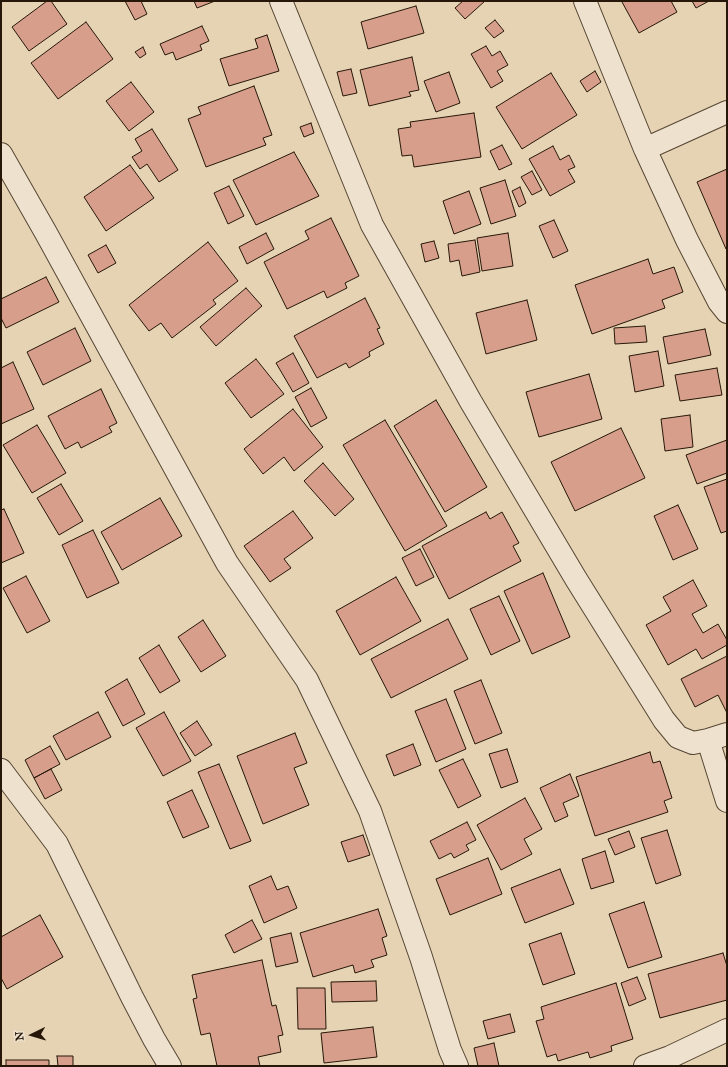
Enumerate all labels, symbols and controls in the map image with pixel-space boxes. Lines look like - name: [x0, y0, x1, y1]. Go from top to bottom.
- north arrow: [12, 1015, 52, 1055]
- text: N: [13, 1031, 26, 1041]

